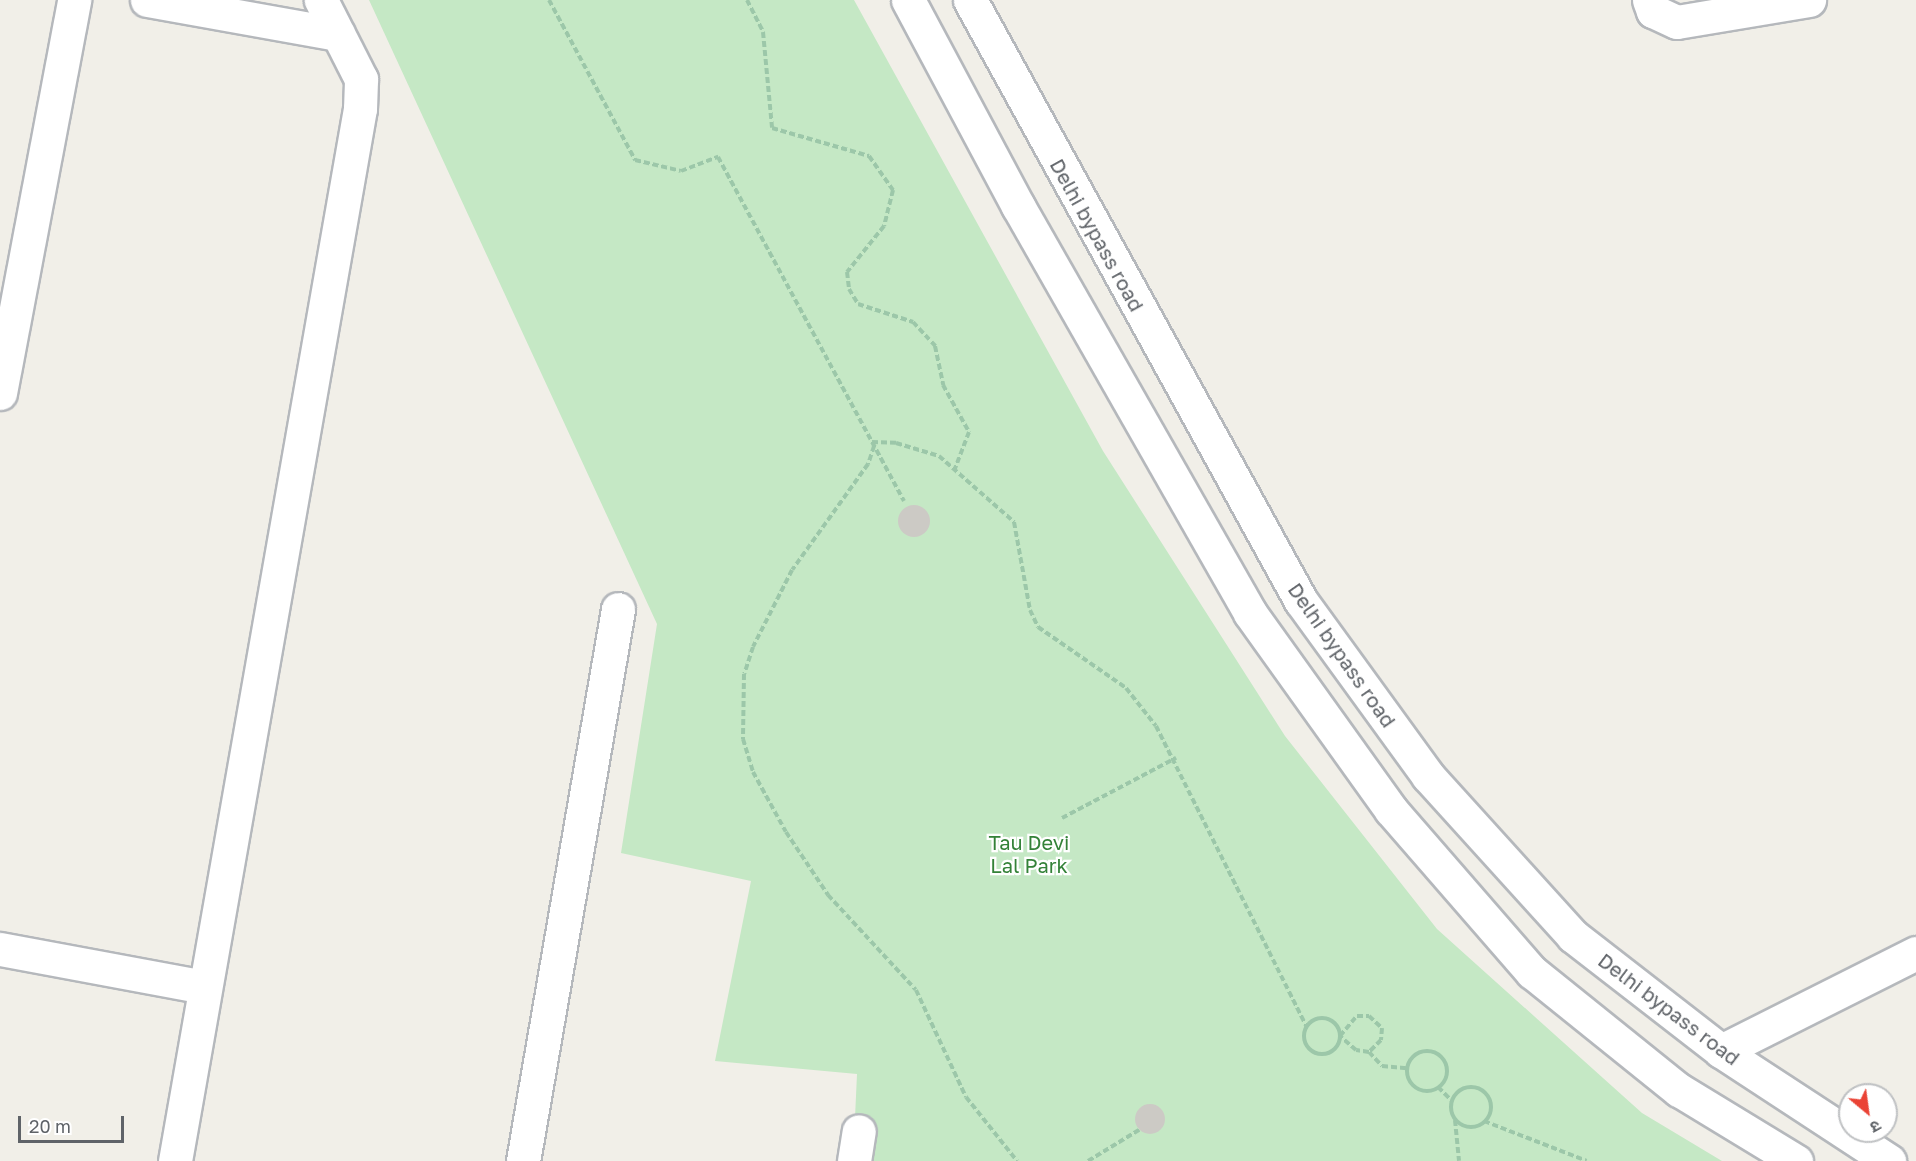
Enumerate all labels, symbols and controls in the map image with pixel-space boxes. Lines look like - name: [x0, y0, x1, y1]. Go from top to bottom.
- street label: Delhi bypass road: [1045, 155, 1149, 315]
- street label: Delhi bypass road: [1283, 578, 1401, 732]
- park label: Tau Devi Lal Park: [989, 831, 1069, 878]
- street label: Delhi bypass road: [1594, 948, 1744, 1070]
- north arrow: [1838, 1083, 1898, 1143]
- scale bar: [21, 1104, 128, 1142]
- text: 20 m: [29, 1115, 71, 1137]
- text: उ: [1867, 1116, 1885, 1138]

